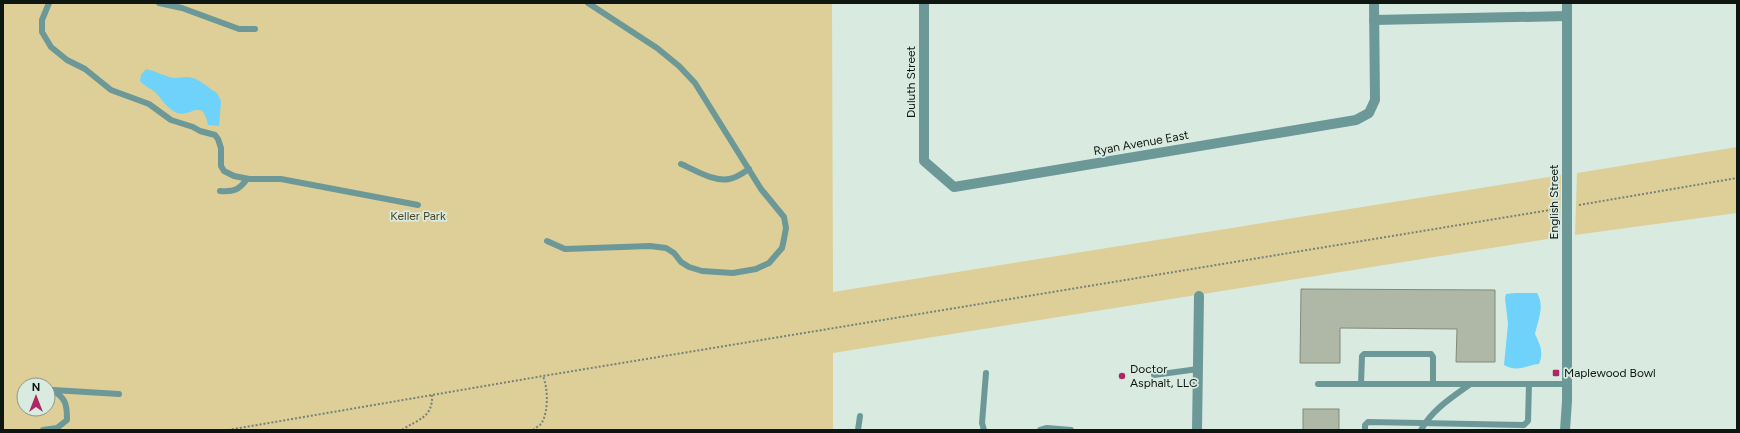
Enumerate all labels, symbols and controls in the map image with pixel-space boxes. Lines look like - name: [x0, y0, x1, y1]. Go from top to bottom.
- street label: Duluth Street: [904, 45, 918, 118]
- street label: Ryan Avenue East: [1092, 128, 1190, 158]
- street label: English Street: [1547, 164, 1561, 240]
- park label: Keller Park: [390, 209, 446, 223]
- place label: Doctor Asphalt, LLC: [1130, 362, 1198, 390]
- place label: Maplewood Bowl: [1564, 366, 1656, 380]
- marker: Maplewood Bowl: [1551, 368, 1561, 378]
- marker: Doctor Asphalt, LLC: [1117, 371, 1127, 381]
- north arrow: [16, 377, 56, 417]
- text: N: [32, 381, 40, 394]

